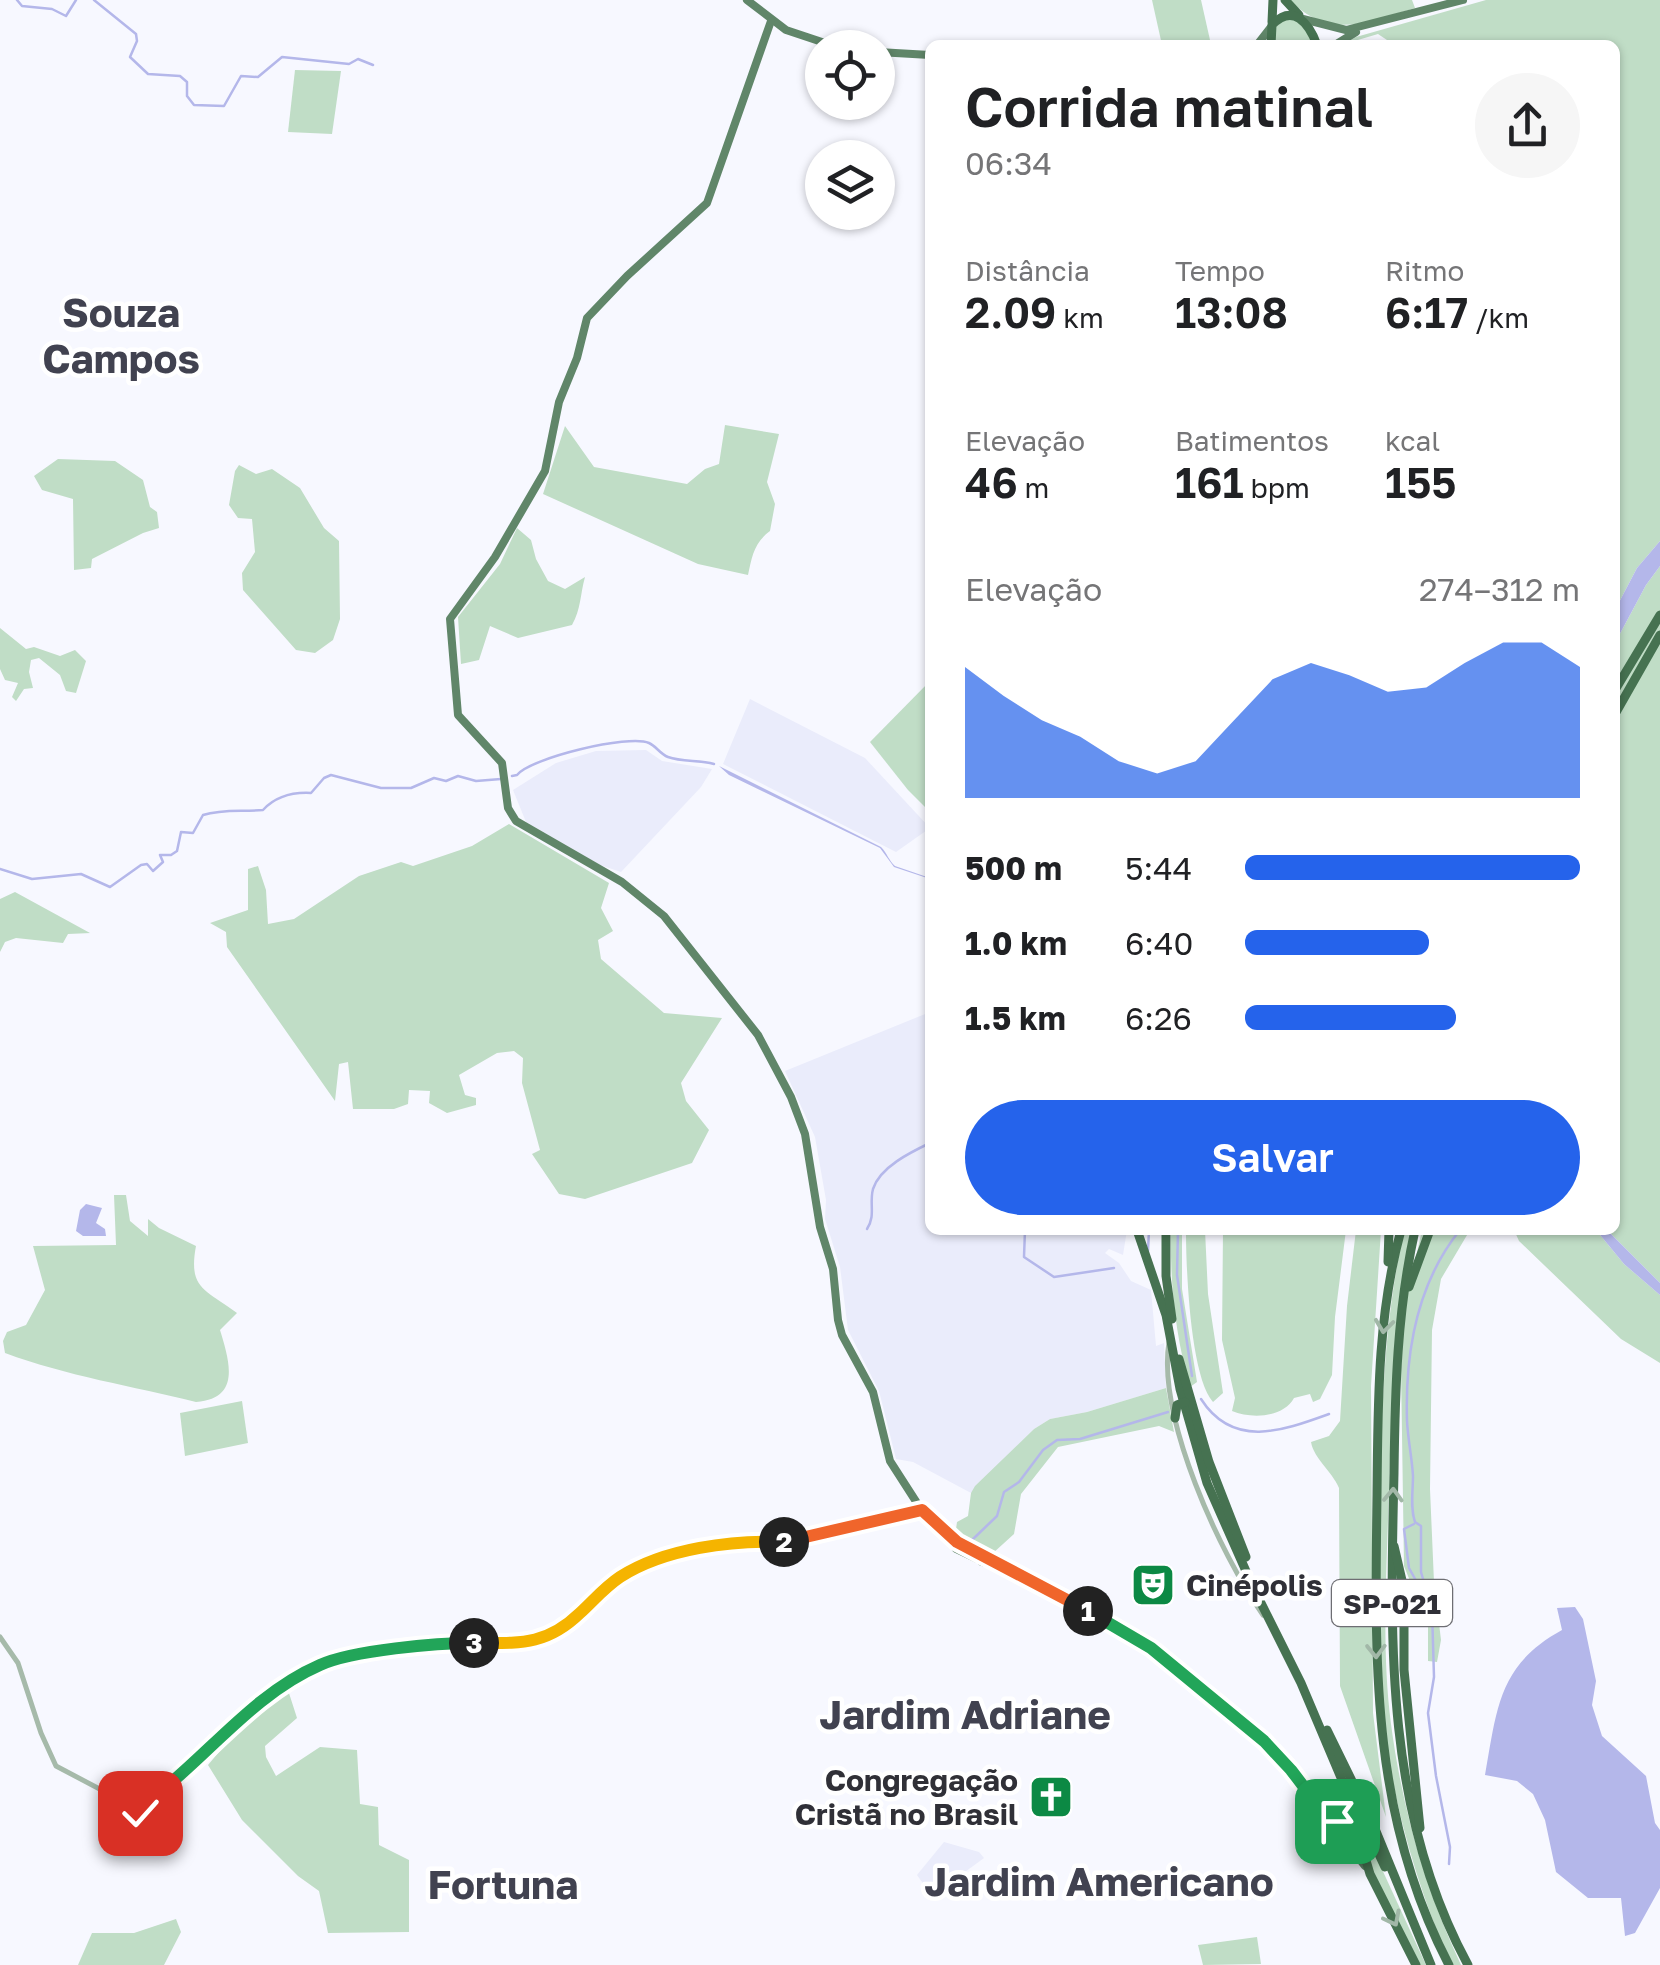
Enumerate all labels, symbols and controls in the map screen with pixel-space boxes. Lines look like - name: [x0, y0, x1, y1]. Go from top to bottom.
- map controls: [805, 30, 895, 230]
- button: locate: [805, 30, 895, 120]
- text: Corrida matinal: [965, 73, 1373, 139]
- button: share: [1475, 73, 1580, 178]
- button: layers: [805, 140, 895, 230]
- text: 06:34: [965, 144, 1052, 182]
- text: Distância: [965, 254, 1090, 287]
- text: Tempo: [1175, 254, 1265, 287]
- text: Ritmo: [1385, 254, 1464, 287]
- text: 2.09: [965, 287, 1056, 337]
- text: 13:08: [1175, 287, 1288, 337]
- text: 6:17: [1385, 287, 1468, 337]
- district label: Souza Campos: [42, 288, 200, 382]
- text: km: [1056, 301, 1104, 334]
- text: /km: [1468, 301, 1529, 334]
- text: Elevação: [965, 424, 1085, 457]
- text: Batimentos: [1175, 424, 1329, 457]
- text: kcal: [1385, 424, 1440, 457]
- text: 46: [965, 457, 1018, 507]
- text: 161: [1175, 457, 1244, 507]
- text: 155: [1385, 457, 1456, 507]
- text: m: [1018, 471, 1049, 504]
- text: bpm: [1244, 471, 1310, 504]
- text: Elevação: [965, 570, 1102, 608]
- text: 274–312 m: [1419, 570, 1580, 608]
- text: 500 m: [965, 849, 1062, 887]
- text: 5:44: [1125, 849, 1192, 887]
- text: 1.0 km: [965, 924, 1067, 962]
- text: 6:40: [1125, 924, 1193, 962]
- text: 1.5 km: [965, 999, 1066, 1037]
- text: 6:26: [1125, 999, 1192, 1037]
- button: Salvar: [965, 1100, 1580, 1215]
- one-way arrow: [1374, 1318, 1395, 1334]
- one-way arrow: [1382, 1487, 1403, 1502]
- pin: 2: [759, 1517, 809, 1567]
- text: 2: [775, 1525, 793, 1558]
- theatre icon: Cinépolis: [1130, 1562, 1176, 1608]
- place label: Cinépolis: [1186, 1567, 1323, 1603]
- road number: SP-021: [1332, 1580, 1452, 1626]
- pin: 1: [1063, 1586, 1113, 1636]
- text: 1: [1081, 1594, 1095, 1627]
- pin: 3: [449, 1618, 499, 1668]
- text: 3: [465, 1626, 483, 1659]
- one-way arrow: [1365, 1643, 1386, 1659]
- district label: Jardim Adriane: [819, 1690, 1111, 1738]
- place label: Congregação Cristã no Brasil: [795, 1762, 1018, 1832]
- pin: [98, 1771, 183, 1856]
- church icon: Congregação Cristã no Brasil: [1028, 1774, 1074, 1820]
- pin: [1295, 1779, 1380, 1864]
- icon: check: [113, 1786, 168, 1841]
- icon: arrive: [1310, 1794, 1365, 1849]
- district label: Jardim Americano: [924, 1857, 1274, 1905]
- district label: Fortuna: [427, 1860, 579, 1908]
- one-way arrow: [1381, 1909, 1400, 1927]

